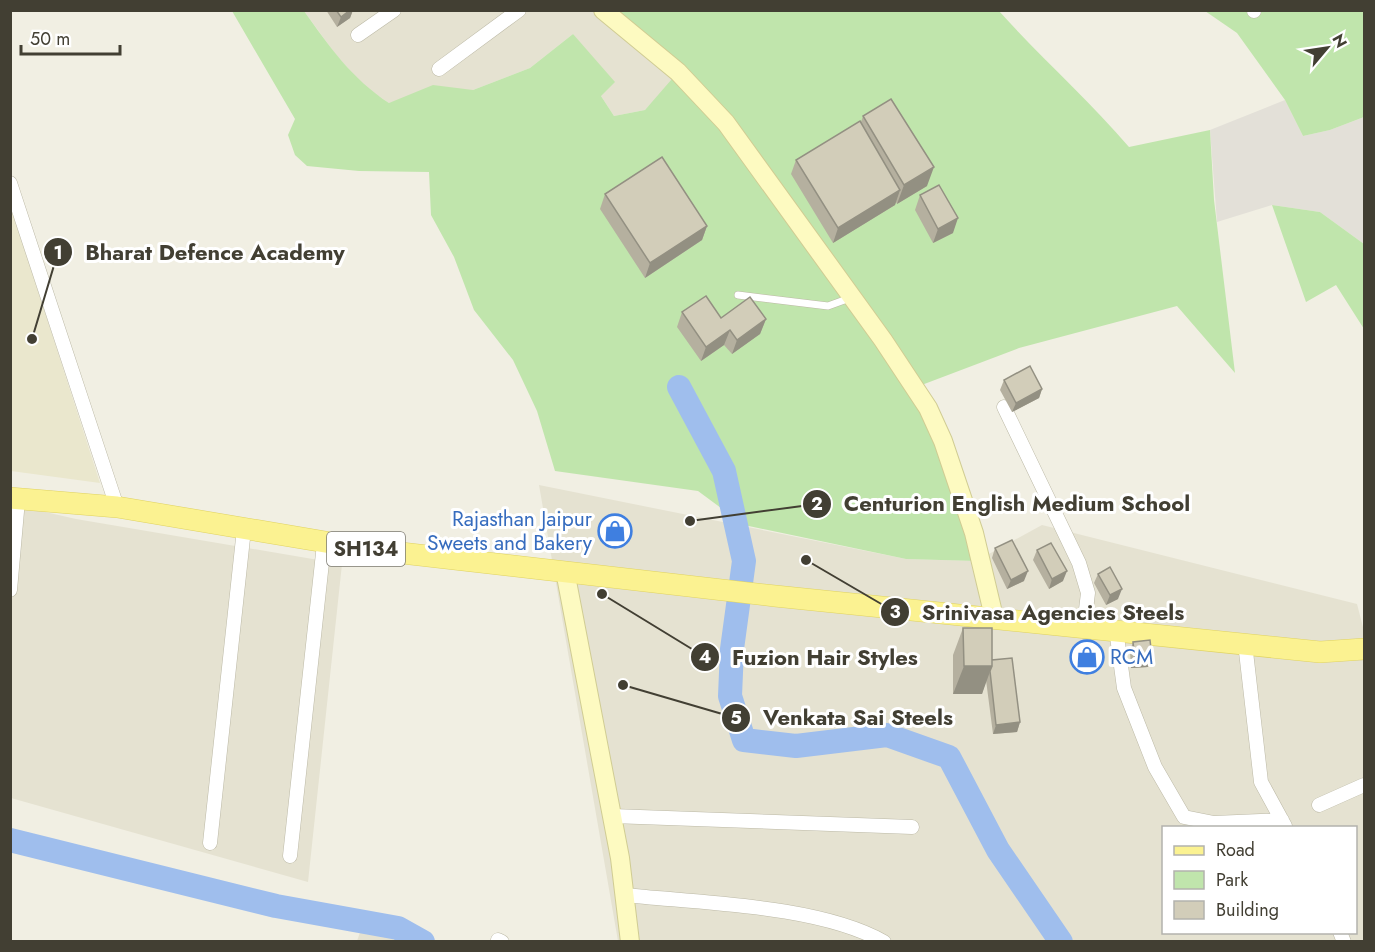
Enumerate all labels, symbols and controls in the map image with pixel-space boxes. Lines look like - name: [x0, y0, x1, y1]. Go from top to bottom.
- scale bar: [21, 18, 120, 56]
- north arrow: [1297, 18, 1357, 78]
- text: 50 m: [30, 26, 70, 52]
- text: N: [1327, 30, 1353, 52]
- callout: Bharat Defence Academy: [43, 232, 357, 272]
- text: Bharat Defence Academy: [85, 236, 345, 268]
- text: 1: [53, 240, 63, 266]
- callout: Centurion English Medium School: [802, 484, 1203, 524]
- text: Centurion English Medium School: [844, 487, 1190, 519]
- text: 2: [811, 491, 823, 517]
- place label: Rajasthan Jaipur Sweets and Bakery: [427, 504, 593, 558]
- shop icon: Rajasthan Jaipur Sweets and Bakery: [597, 513, 633, 549]
- road number: SH134: [327, 532, 405, 566]
- callout: Srinivasa Agencies Steels: [880, 592, 1196, 632]
- text: Srinivasa Agencies Steels: [922, 596, 1184, 628]
- text: 3: [889, 599, 901, 625]
- callout: Fuzion Hair Styles: [690, 637, 930, 677]
- shop icon: RCM: [1069, 639, 1105, 675]
- text: Fuzion Hair Styles: [732, 641, 918, 673]
- place label: RCM: [1110, 642, 1153, 672]
- text: 4: [699, 644, 711, 670]
- callout: Venkata Sai Steels: [721, 698, 965, 738]
- text: Venkata Sai Steels: [762, 701, 953, 733]
- text: 5: [730, 705, 742, 731]
- legend: [1162, 826, 1357, 934]
- text: Road: [1216, 837, 1255, 863]
- text: Park: [1216, 867, 1248, 893]
- text: Building: [1216, 897, 1279, 923]

